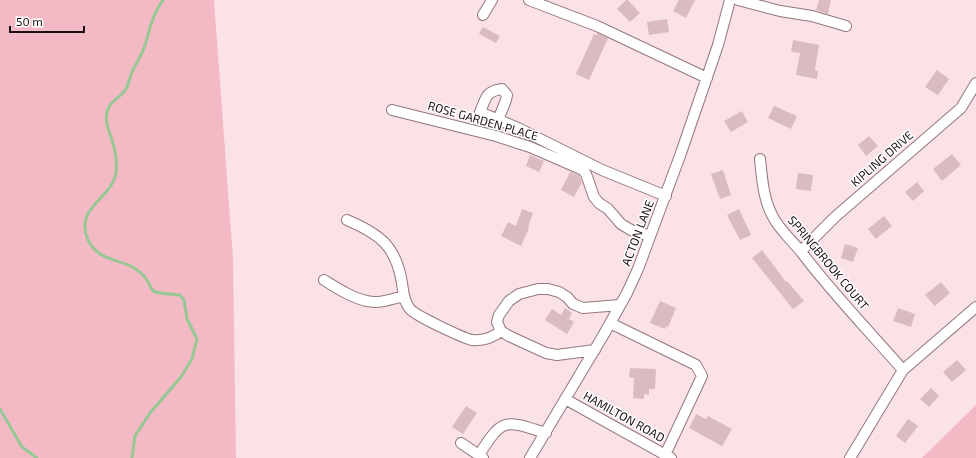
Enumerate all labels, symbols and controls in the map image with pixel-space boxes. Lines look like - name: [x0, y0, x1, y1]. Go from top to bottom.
- scale bar: [10, 8, 84, 34]
- text: 50 m: [16, 14, 43, 28]
- street label: ROSE GARDEN PLACE: [427, 98, 540, 143]
- street label: KIPLING DRIVE: [847, 127, 916, 189]
- street label: ACTON LANE: [618, 198, 656, 267]
- street label: SPRINGBROOK COURT: [786, 213, 872, 312]
- street label: HAMILTON ROAD: [581, 388, 668, 444]

